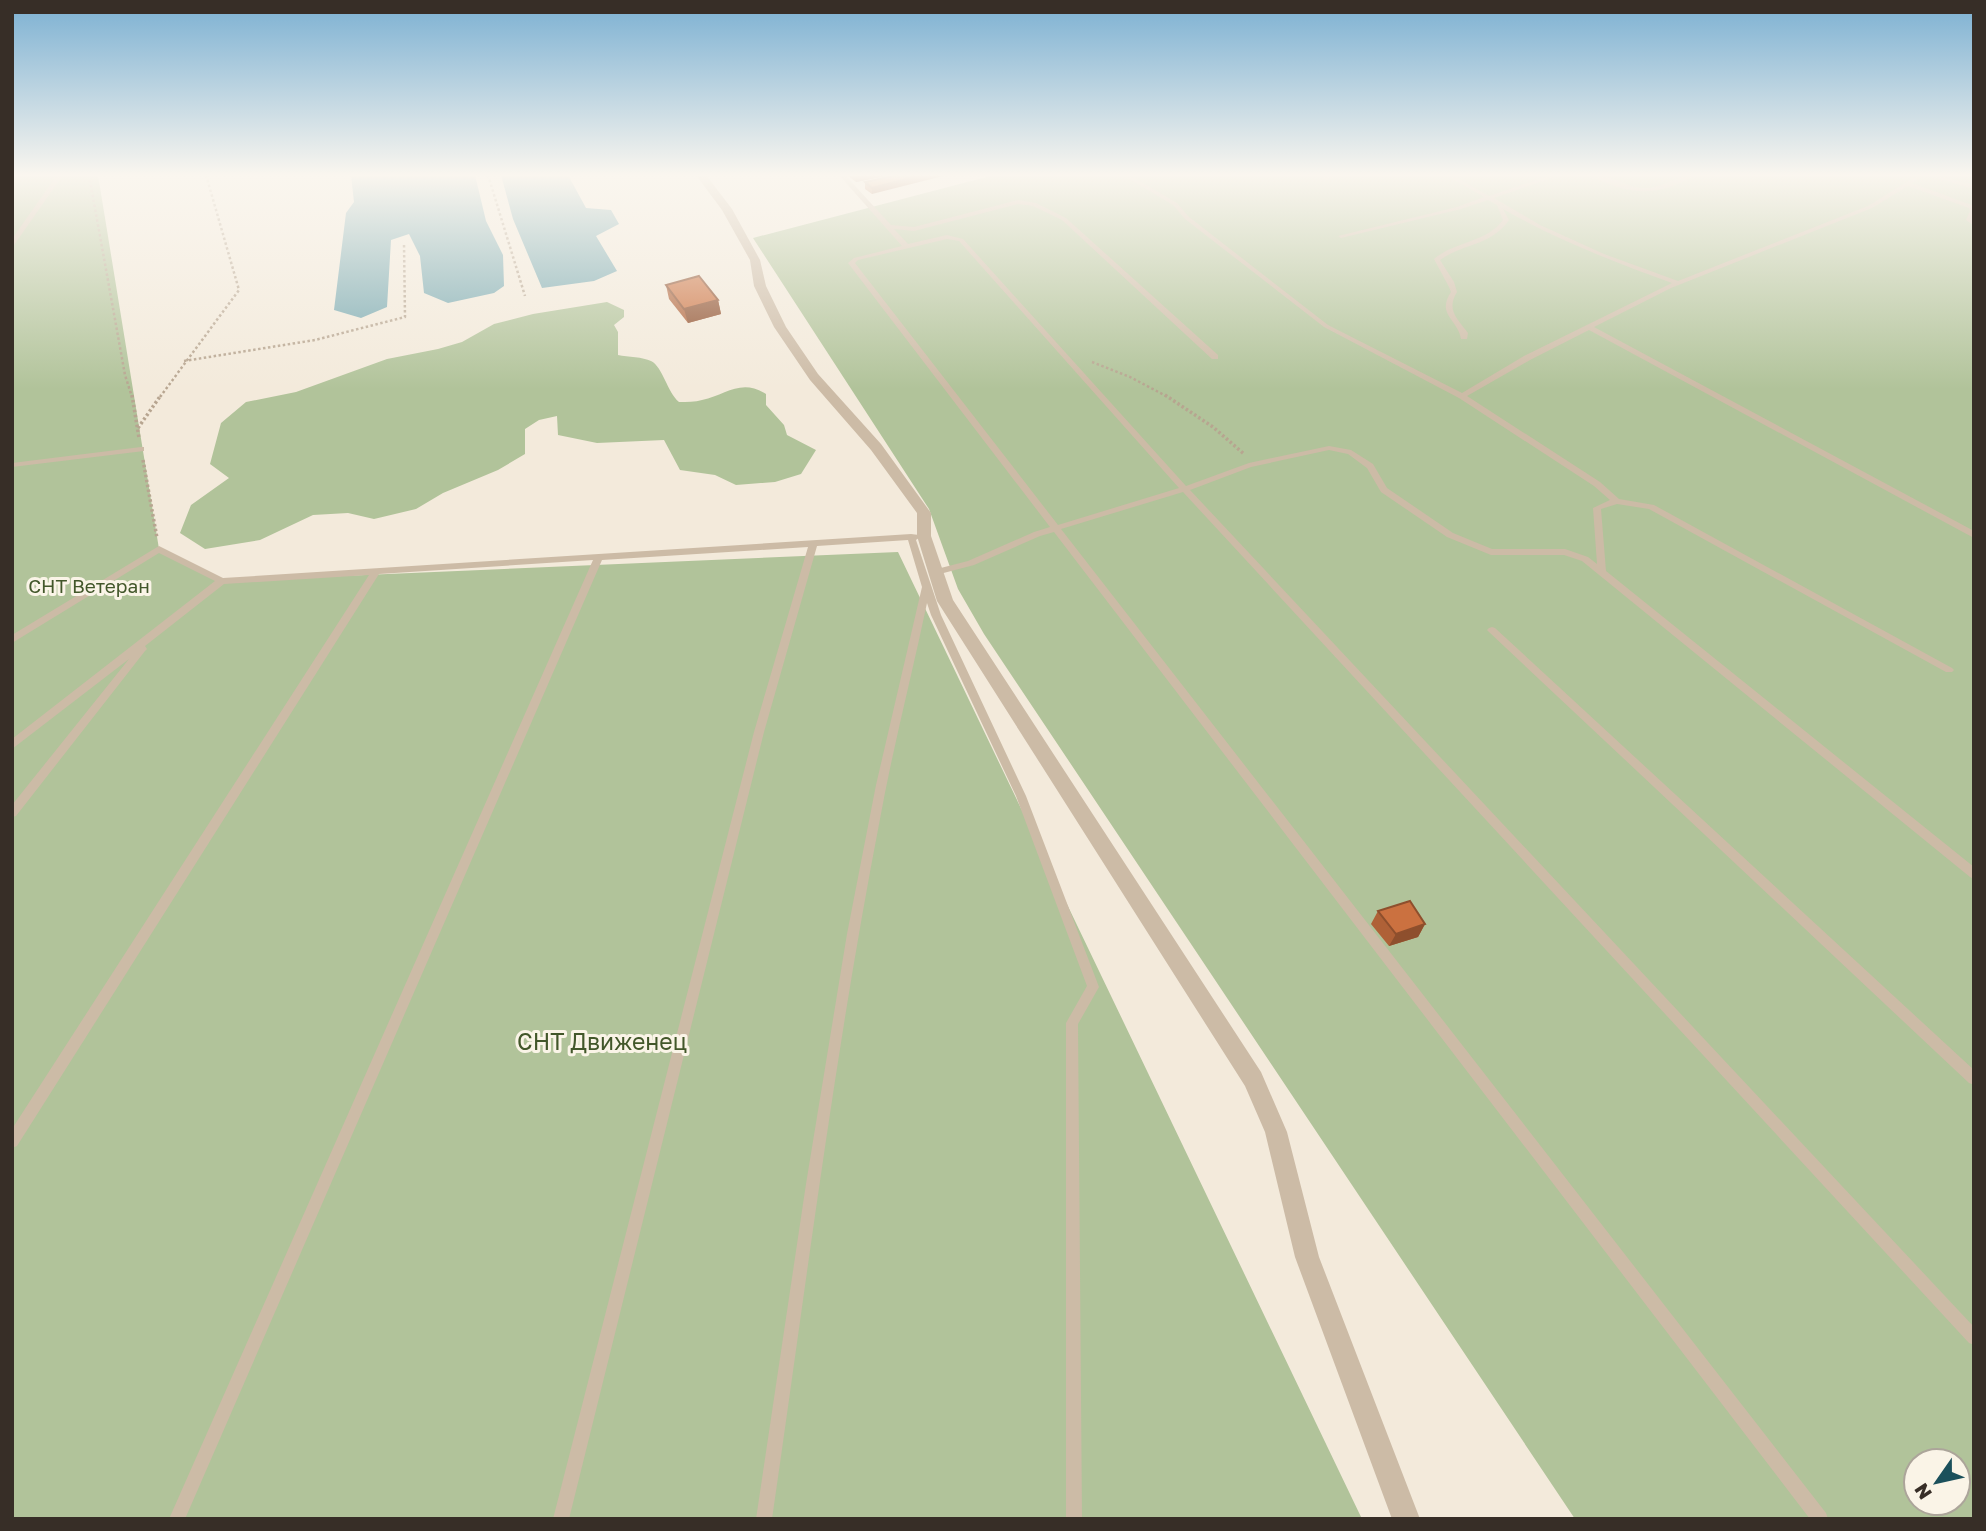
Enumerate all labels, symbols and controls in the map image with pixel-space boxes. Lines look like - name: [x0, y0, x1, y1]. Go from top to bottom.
- park label: СНТ Ветеран: [28, 574, 150, 597]
- park label: СНТ Движенец: [517, 1027, 687, 1055]
- north arrow: [1902, 1447, 1972, 1517]
- text: N: [1909, 1479, 1936, 1504]

